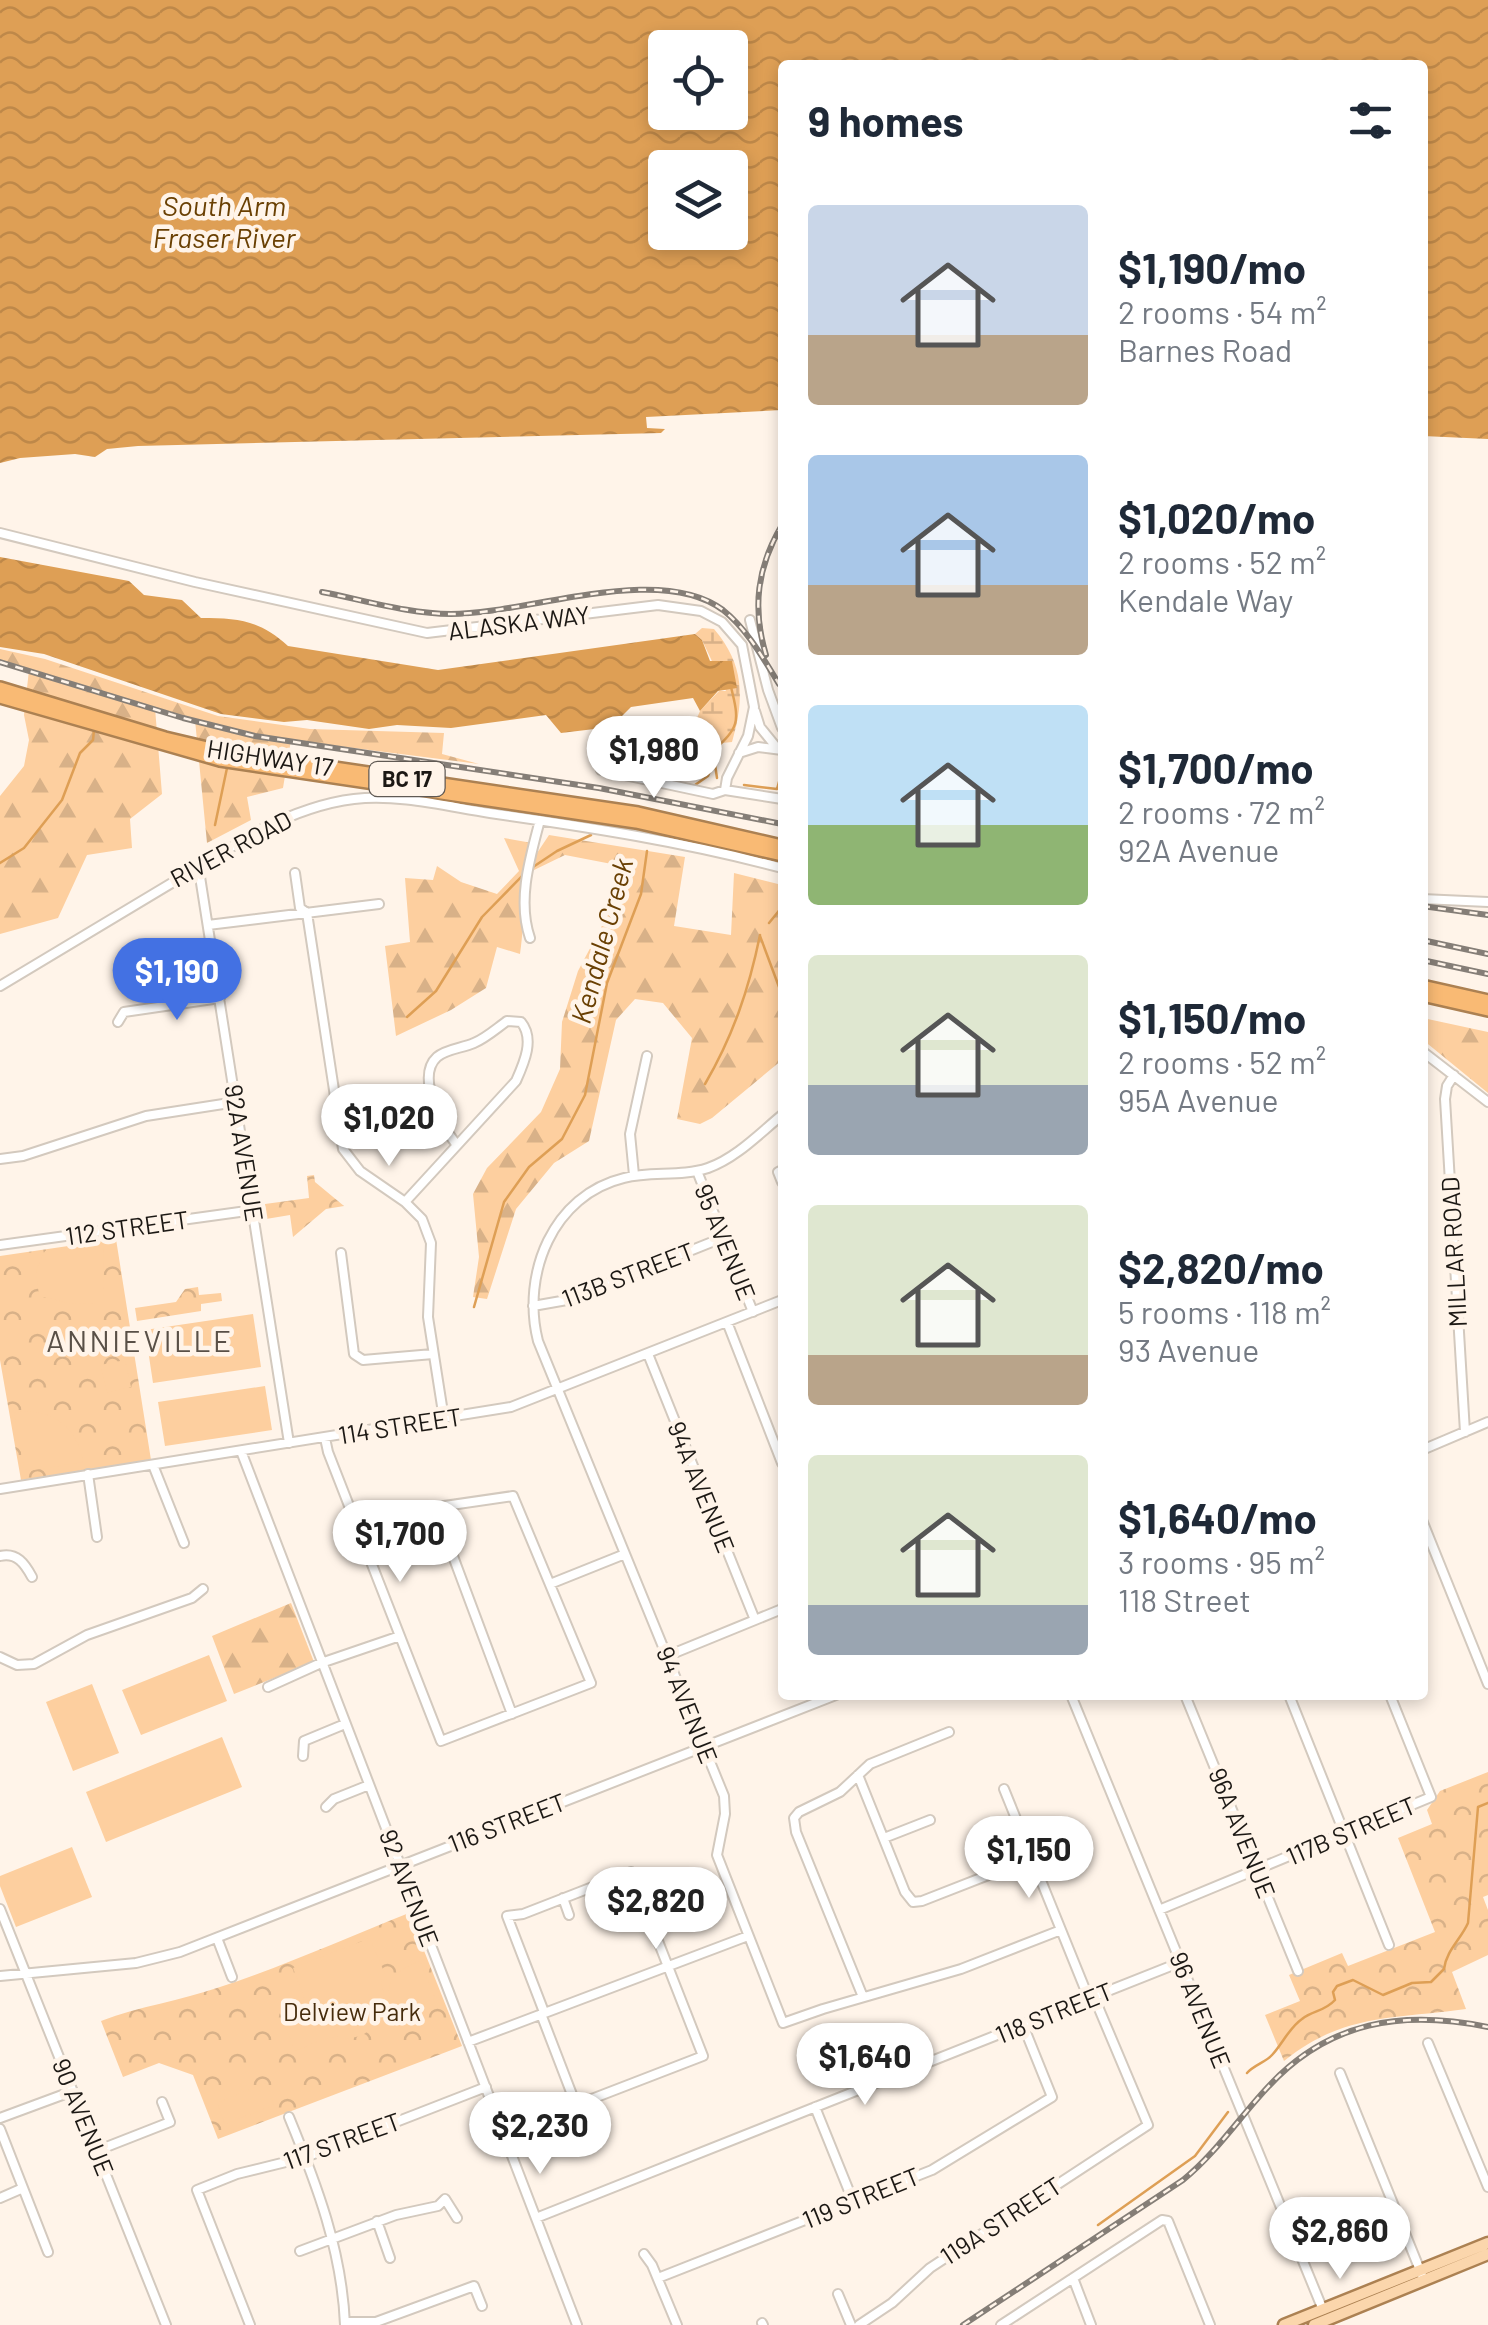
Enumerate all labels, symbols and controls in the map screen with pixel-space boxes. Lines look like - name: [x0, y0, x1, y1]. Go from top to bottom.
- map controls: [648, 30, 748, 250]
- button: locate: [648, 30, 748, 130]
- icon: filters: [1343, 93, 1398, 148]
- text: 9 homes: [808, 95, 964, 145]
- button: layers: [648, 150, 748, 250]
- water label: South Arm Fraser River: [153, 188, 296, 254]
- text: $1,190/mo: [1118, 242, 1306, 292]
- icon: home: [888, 245, 1008, 365]
- text: 2 rooms · 54 m²: [1118, 292, 1327, 330]
- text: Barnes Road: [1118, 330, 1292, 368]
- text: $1,020/mo: [1118, 492, 1315, 542]
- icon: home: [888, 495, 1008, 615]
- text: 2 rooms · 52 m²: [1118, 542, 1326, 580]
- text: Kendale Way: [1118, 580, 1293, 618]
- street label: ALASKA WAY: [446, 598, 591, 646]
- pin: $1,980: [573, 716, 735, 801]
- text: $1,980: [609, 729, 699, 767]
- street label: HIGHWAY 17: [205, 732, 336, 782]
- text: $1,700/mo: [1118, 742, 1314, 792]
- icon: home: [888, 745, 1008, 865]
- road number: BC 17: [370, 762, 444, 796]
- text: 2 rooms · 72 m²: [1118, 792, 1325, 830]
- street label: RIVER ROAD: [165, 804, 296, 893]
- text: 92A Avenue: [1118, 830, 1279, 868]
- water label: Kendale Creek: [563, 854, 640, 1027]
- pin: $1,190: [96, 938, 258, 1023]
- text: $1,190: [135, 951, 219, 989]
- text: $1,150/mo: [1118, 992, 1306, 1042]
- icon: home: [888, 995, 1008, 1115]
- text: 2 rooms · 52 m²: [1118, 1042, 1326, 1080]
- text: 95A Avenue: [1118, 1080, 1279, 1118]
- street label: 92A AVENUE: [219, 1082, 271, 1223]
- pin: $1,020: [308, 1084, 470, 1169]
- text: $1,020: [343, 1097, 435, 1135]
- street label: MILLAR ROAD: [1434, 1176, 1472, 1328]
- street label: 95 AVENUE: [689, 1179, 763, 1304]
- street label: 112 STREET: [63, 1204, 190, 1250]
- street label: 113B STREET: [557, 1235, 698, 1313]
- text: $2,820/mo: [1118, 1242, 1324, 1292]
- icon: home: [888, 1245, 1008, 1365]
- text: 5 rooms · 118 m²: [1118, 1292, 1331, 1330]
- district label: ANNIEVILLE: [46, 1322, 234, 1358]
- text: 93 Avenue: [1118, 1330, 1259, 1368]
- street label: 114 STREET: [336, 1400, 464, 1450]
- street label: 94A AVENUE: [662, 1417, 742, 1557]
- text: $1,640/mo: [1118, 1492, 1317, 1542]
- icon: home: [888, 1495, 1008, 1615]
- pin: $1,700: [319, 1500, 481, 1585]
- text: $1,700: [355, 1513, 445, 1551]
- text: 3 rooms · 95 m²: [1118, 1542, 1325, 1580]
- text: 118 Street: [1118, 1580, 1251, 1618]
- street label: 94 AVENUE: [651, 1642, 725, 1768]
- street label: 96A AVENUE: [1203, 1763, 1283, 1902]
- street label: 116 STREET: [444, 1786, 570, 1858]
- street label: 117B STREET: [1281, 1789, 1420, 1871]
- pin: $1,150: [948, 1816, 1110, 1901]
- street label: 92 AVENUE: [374, 1825, 446, 1950]
- text: $1,150: [987, 1829, 1071, 1867]
- pin: $2,820: [575, 1867, 737, 1952]
- text: $2,820: [607, 1880, 705, 1918]
- street label: 96 AVENUE: [1164, 1947, 1238, 2072]
- street label: 118 STREET: [991, 1975, 1117, 2049]
- park label: Delview Park: [283, 1996, 421, 2026]
- pin: $1,640: [784, 2023, 946, 2108]
- text: $1,640: [819, 2036, 911, 2074]
- street label: 90 AVENUE: [47, 2054, 121, 2180]
- pin: $2,230: [459, 2092, 621, 2177]
- street label: 117 STREET: [279, 2105, 404, 2175]
- text: $2,230: [491, 2105, 589, 2143]
- street label: 119 STREET: [798, 2160, 924, 2234]
- street label: 119A STREET: [934, 2170, 1067, 2271]
- pin: $2,860: [1259, 2197, 1421, 2282]
- text: $2,860: [1291, 2210, 1389, 2248]

